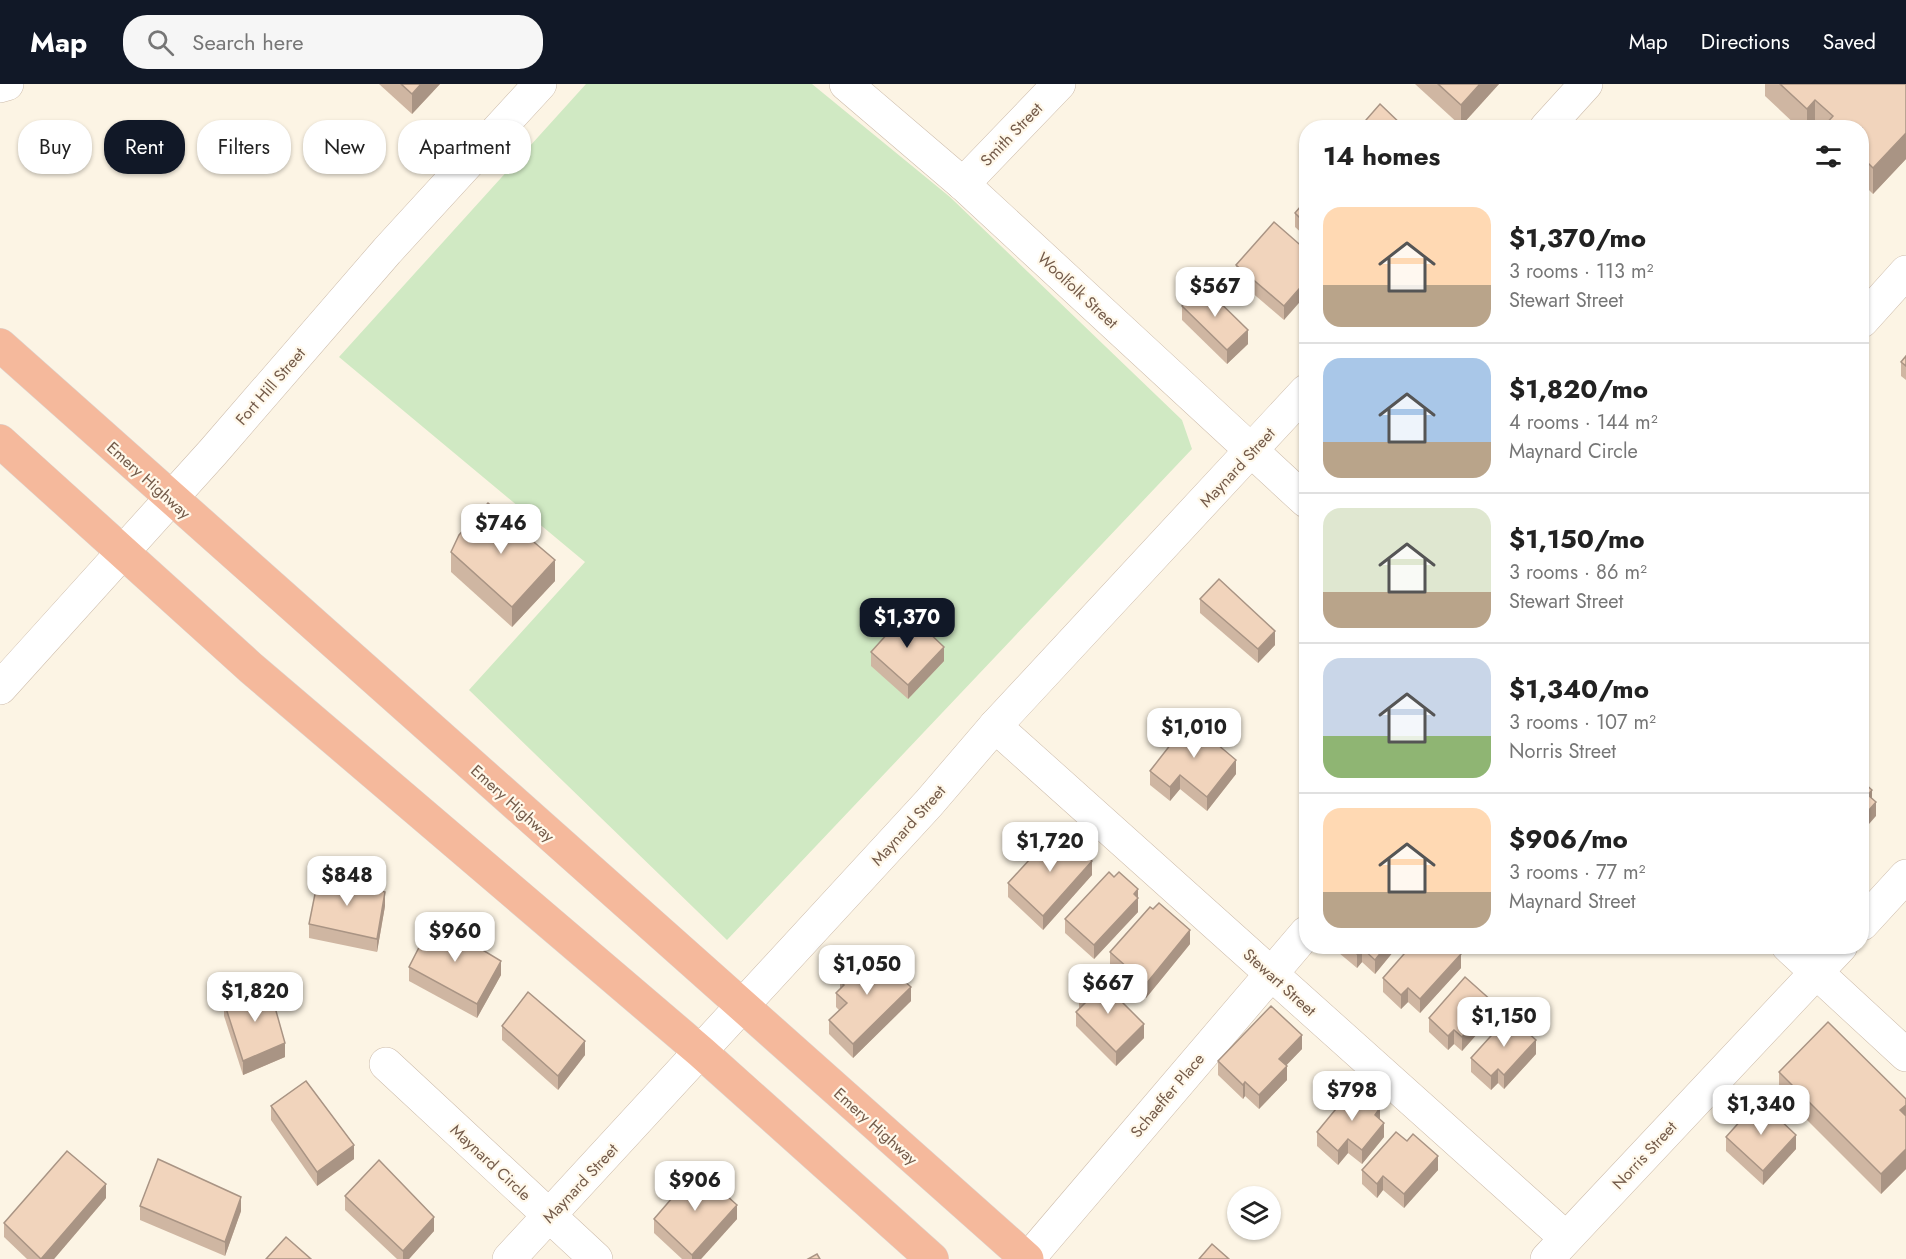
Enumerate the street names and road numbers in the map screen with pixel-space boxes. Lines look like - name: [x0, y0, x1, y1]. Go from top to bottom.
- street label: Smith Street: [975, 97, 1048, 171]
- street label: Woolfolk Street: [1032, 247, 1123, 334]
- street label: Fort Hill Street: [230, 342, 311, 430]
- street label: Maynard Street: [1194, 422, 1280, 512]
- street label: Emery Highway: [102, 436, 196, 525]
- street label: Emery Highway: [466, 759, 560, 848]
- street label: Maynard Street: [866, 780, 951, 871]
- street label: Stewart Street: [1238, 943, 1321, 1022]
- street label: Schaeffer Place: [1125, 1048, 1210, 1143]
- street label: Emery Highway: [829, 1082, 923, 1171]
- street label: Norris Street: [1607, 1116, 1682, 1195]
- street label: Maynard Circle: [445, 1119, 536, 1206]
- street label: Maynard Street: [537, 1138, 623, 1228]

